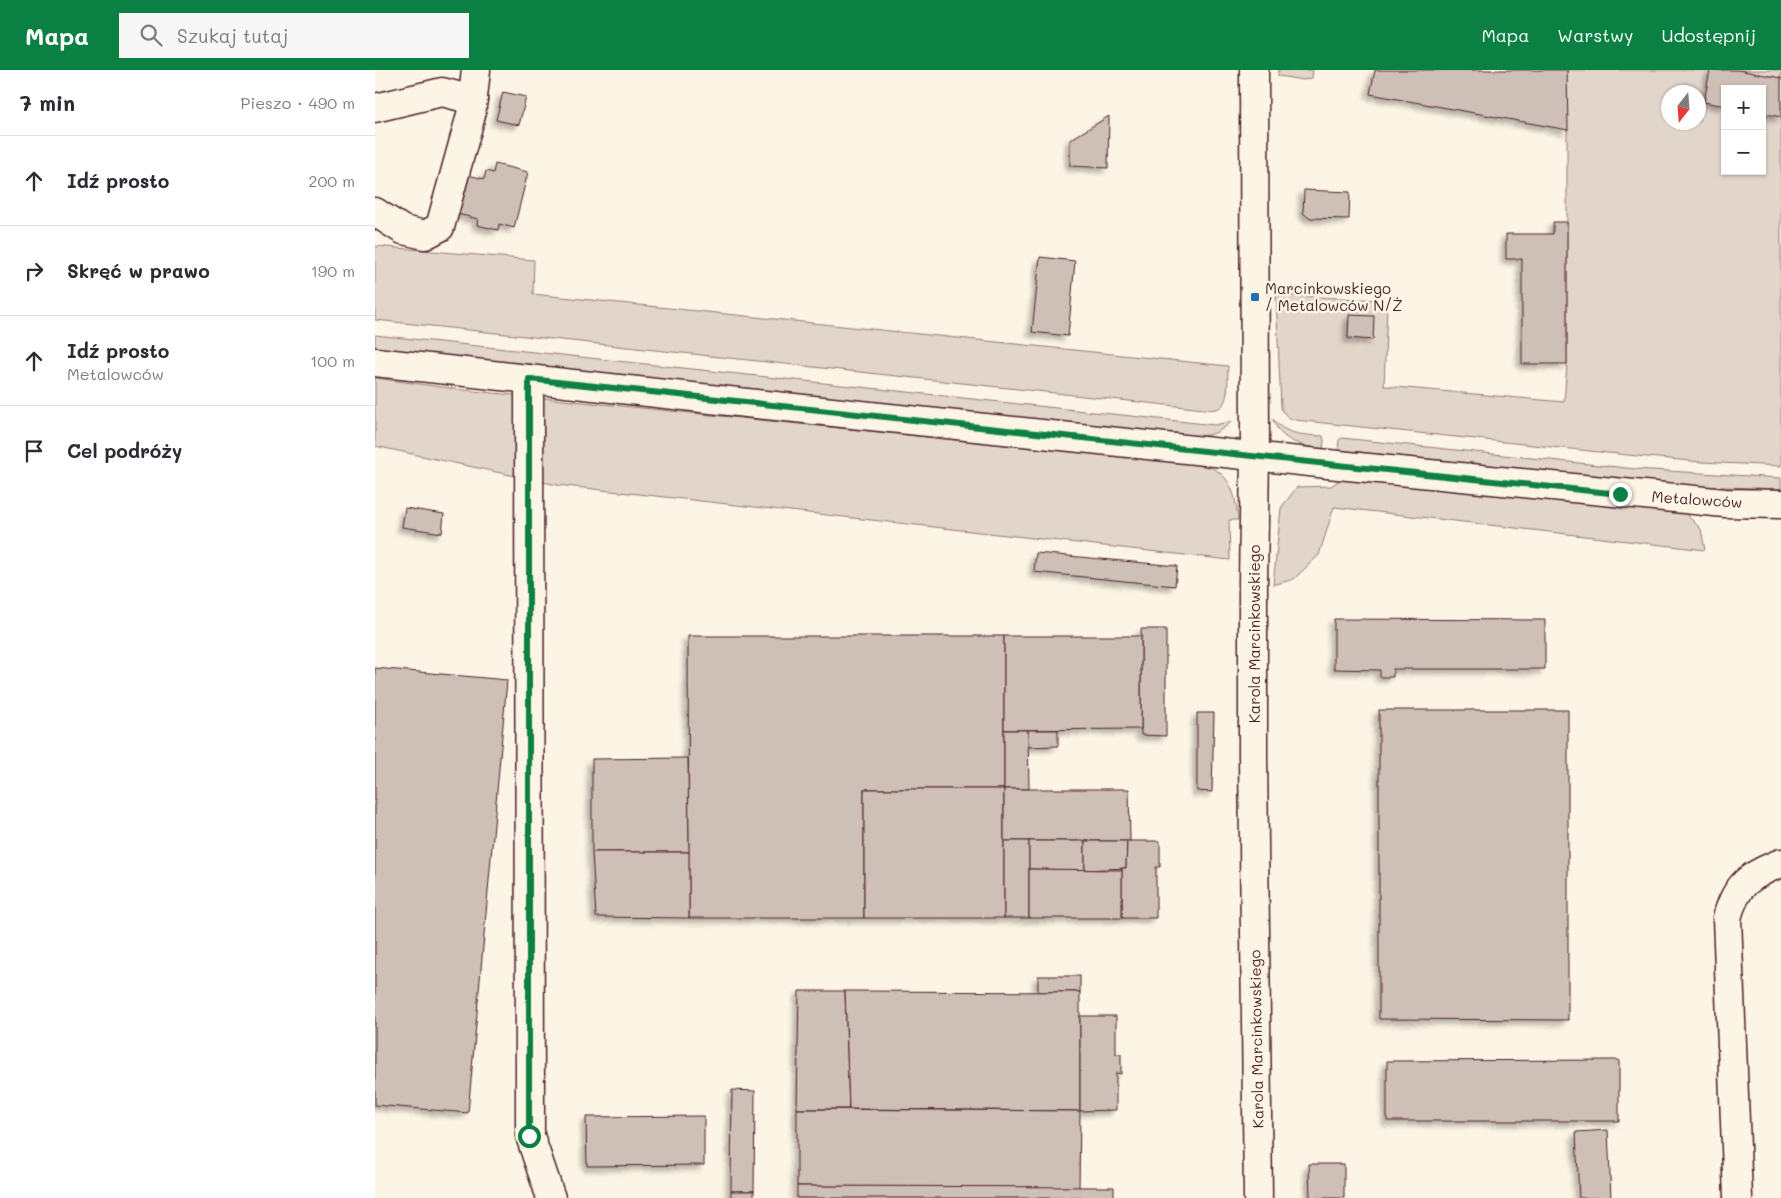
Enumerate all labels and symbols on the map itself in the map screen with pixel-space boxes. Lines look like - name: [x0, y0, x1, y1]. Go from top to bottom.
- north arrow: [1661, 85, 1706, 130]
- place label: Marcinkowskiego / Metalowców N/Ż: [1265, 278, 1402, 315]
- marker: Marcinkowskiego / Metalowców N/Ż: [1249, 291, 1261, 303]
- route end: [1609, 483, 1632, 506]
- street label: Metalowców: [1651, 486, 1743, 512]
- street label: Karola Marcinkowskiego: [1244, 545, 1264, 723]
- street label: Karola Marcinkowskiego: [1244, 949, 1268, 1128]
- route start: [518, 1125, 541, 1148]

